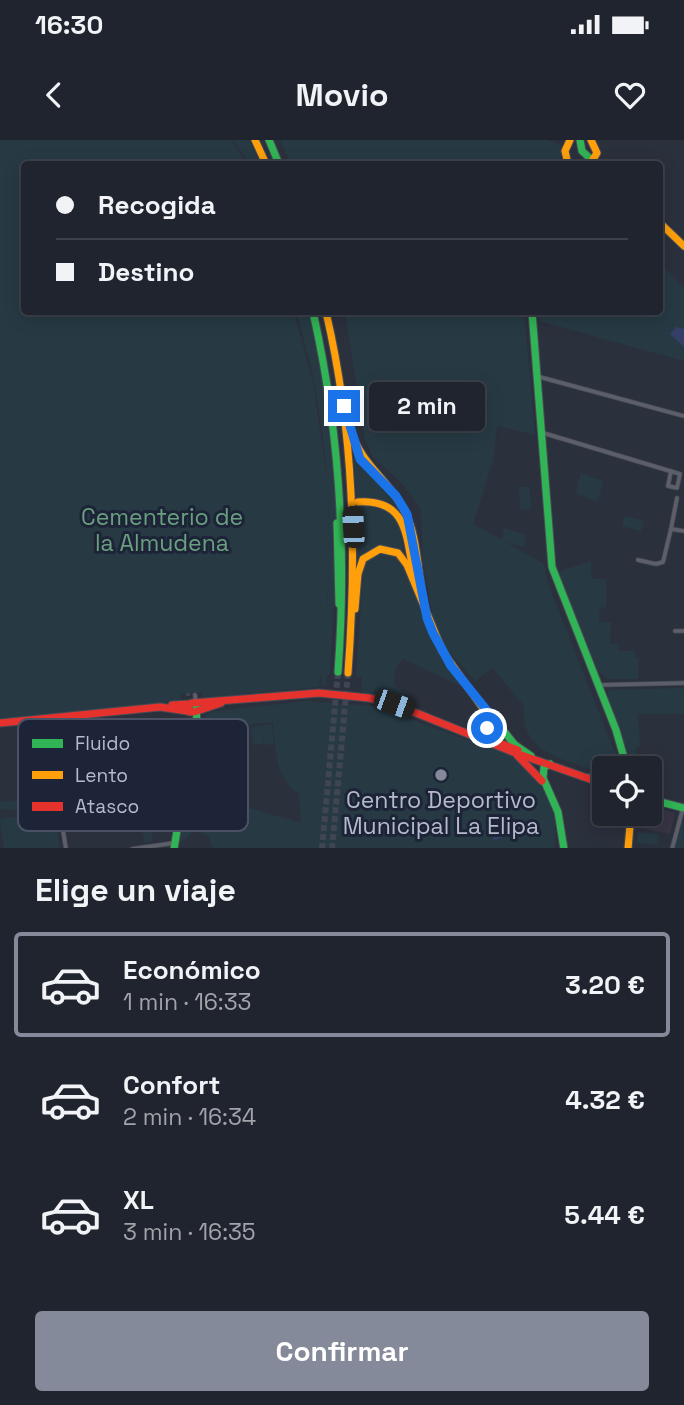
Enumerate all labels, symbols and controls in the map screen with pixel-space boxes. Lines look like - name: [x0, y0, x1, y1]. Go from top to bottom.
- text: 16:30: [35, 8, 103, 42]
- text: Movio: [296, 75, 389, 115]
- icon: back: [35, 76, 73, 114]
- icon: heart: [611, 76, 649, 114]
- text: Recogida: [98, 188, 216, 222]
- text: Destino: [98, 255, 194, 289]
- callout: 2 min: [368, 382, 484, 430]
- route end: [328, 390, 360, 422]
- text: 2 min: [397, 391, 457, 421]
- park label: Cementerio de la Almudena: [81, 502, 243, 558]
- car: [342, 505, 365, 549]
- car: [371, 687, 418, 721]
- route start: [471, 712, 503, 744]
- legend: [18, 719, 248, 831]
- text: Fluido: [75, 731, 130, 756]
- map controls: [592, 756, 662, 826]
- button: locate: [592, 756, 662, 826]
- text: Lento: [75, 763, 128, 788]
- marker: Centro Deportivo Municipal La Elipa: [433, 767, 449, 783]
- place label: Centro Deportivo Municipal La Elipa: [343, 785, 539, 841]
- text: Atasco: [75, 794, 139, 819]
- text: Elige un viaje: [35, 870, 236, 910]
- icon: car: [39, 953, 102, 1016]
- text: Económico: [123, 953, 261, 987]
- text: 3.20 €: [565, 968, 645, 1002]
- text: 1 min · 16:33: [123, 987, 251, 1017]
- icon: car: [39, 1068, 102, 1131]
- text: Confort: [123, 1068, 220, 1102]
- text: 4.32 €: [565, 1083, 645, 1117]
- text: 2 min · 16:34: [123, 1102, 256, 1132]
- icon: car: [39, 1183, 102, 1246]
- text: XL: [123, 1183, 154, 1217]
- text: 5.44 €: [564, 1198, 645, 1232]
- text: 3 min · 16:35: [123, 1217, 256, 1247]
- button: Confirmar: [35, 1311, 649, 1391]

